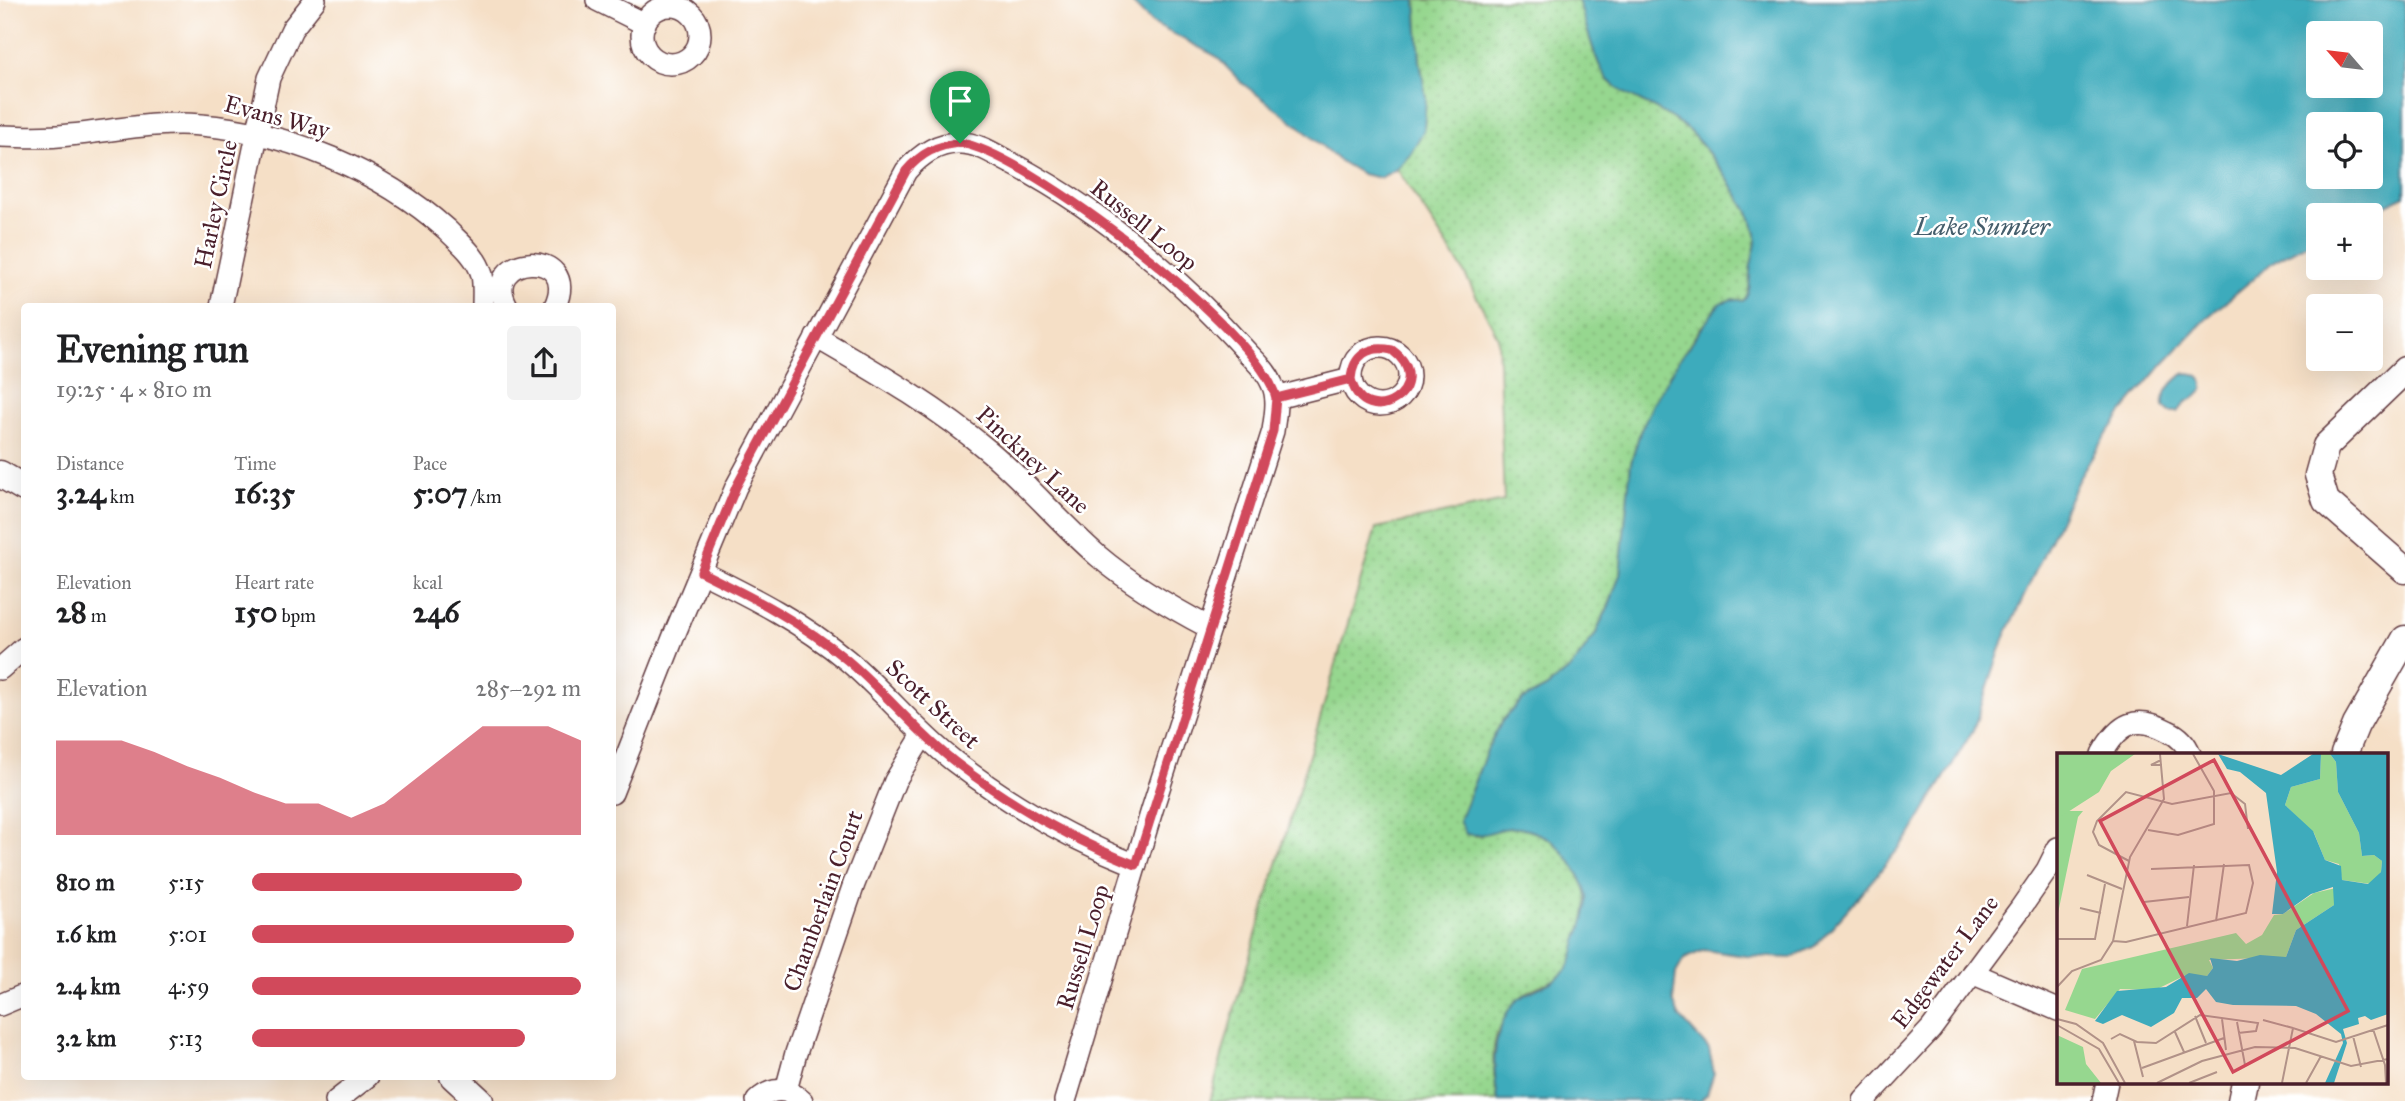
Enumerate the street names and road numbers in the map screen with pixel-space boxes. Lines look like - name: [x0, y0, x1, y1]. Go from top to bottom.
- street label: Evans Way: [221, 89, 334, 146]
- street label: Harley Circle: [188, 137, 244, 271]
- street label: Russell Loop: [1084, 173, 1204, 277]
- street label: Pinckney Lane: [970, 400, 1096, 520]
- street label: Scott Street: [880, 653, 987, 756]
- street label: Chamberlain Court: [776, 806, 870, 996]
- street label: Russell Loop: [1050, 881, 1116, 1013]
- street label: Edgewater Lane: [1885, 889, 2005, 1035]

